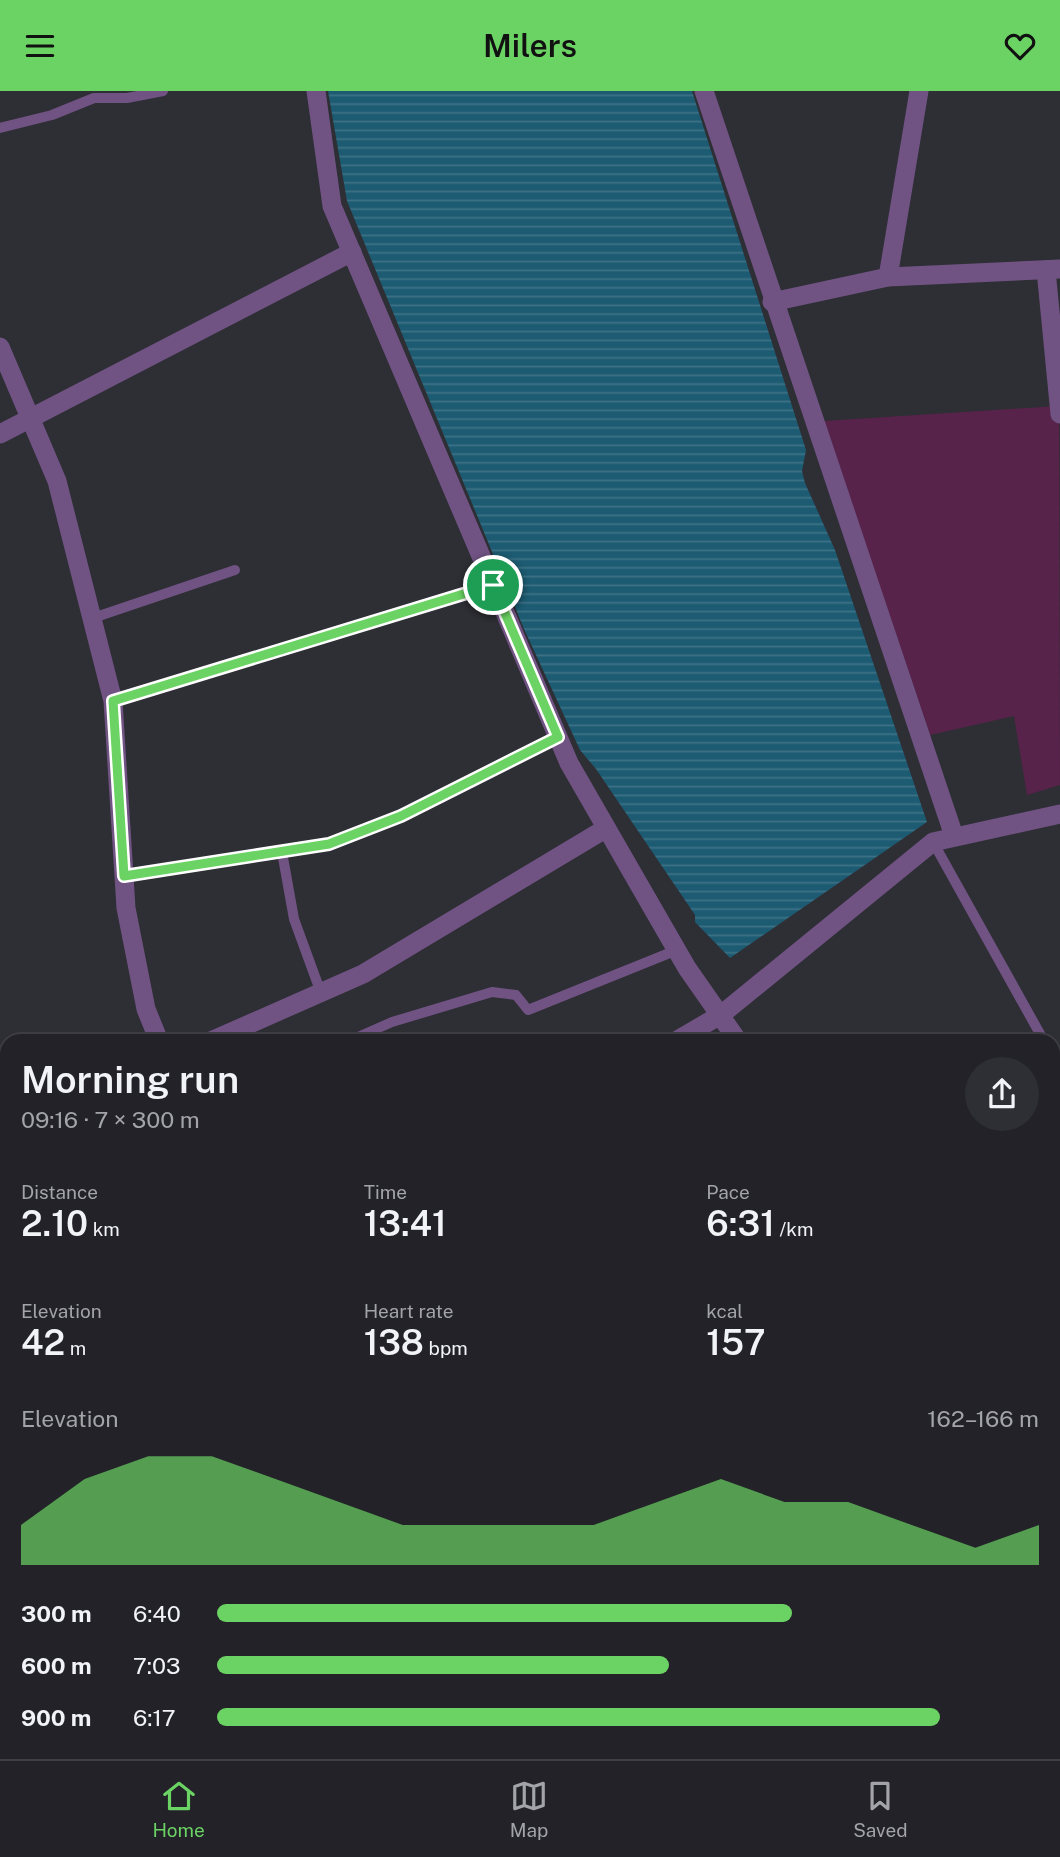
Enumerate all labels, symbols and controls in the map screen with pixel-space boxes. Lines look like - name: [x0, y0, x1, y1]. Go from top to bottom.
- icon: menu: [21, 27, 59, 65]
- text: Milers: [483, 27, 577, 64]
- icon: heart: [1001, 27, 1039, 65]
- pin: [463, 555, 523, 615]
- icon: arrive: [474, 566, 512, 604]
- text: Morning run: [21, 1057, 239, 1102]
- button: share: [965, 1057, 1039, 1131]
- text: 09:16 · 7 × 300 m: [21, 1106, 200, 1133]
- text: Distance: [21, 1181, 98, 1203]
- text: Time: [364, 1181, 407, 1203]
- text: Pace: [706, 1181, 750, 1203]
- text: 2.10: [21, 1203, 88, 1244]
- text: 13:41: [364, 1203, 447, 1244]
- text: 6:31: [706, 1203, 775, 1244]
- text: km: [88, 1218, 120, 1240]
- text: /km: [775, 1218, 813, 1240]
- text: Elevation: [21, 1300, 102, 1322]
- text: Heart rate: [364, 1300, 453, 1322]
- text: kcal: [706, 1300, 743, 1322]
- text: 42: [21, 1322, 65, 1363]
- text: 138: [364, 1322, 424, 1363]
- text: 157: [706, 1322, 766, 1363]
- text: m: [65, 1337, 86, 1359]
- text: bpm: [424, 1337, 468, 1359]
- text: Elevation: [21, 1405, 119, 1432]
- text: 162–166 m: [927, 1405, 1039, 1432]
- text: 300 m: [21, 1600, 92, 1627]
- text: 6:40: [133, 1600, 181, 1627]
- text: 600 m: [21, 1652, 91, 1679]
- text: 7:03: [133, 1652, 180, 1679]
- text: 900 m: [21, 1704, 91, 1731]
- text: 6:17: [133, 1704, 176, 1731]
- tab: Home: [152, 1777, 205, 1841]
- tab: Map: [510, 1777, 548, 1841]
- tab: Saved: [853, 1777, 908, 1841]

